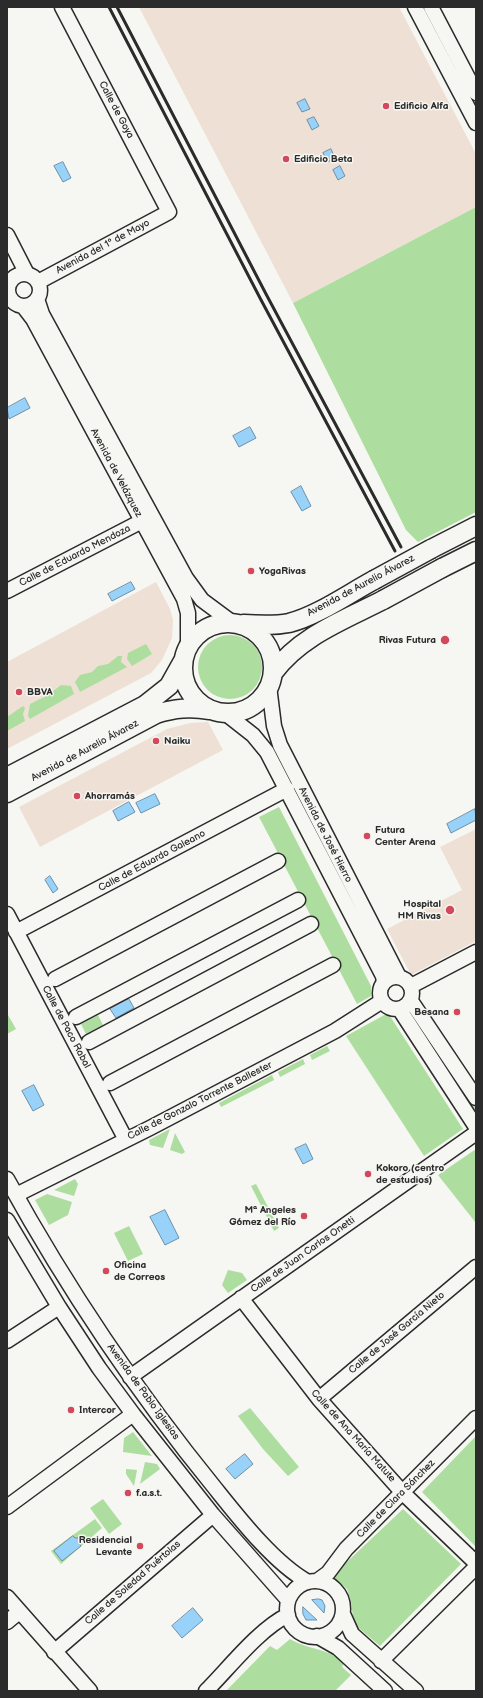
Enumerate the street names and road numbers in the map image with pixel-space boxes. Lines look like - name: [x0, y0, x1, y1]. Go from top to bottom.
- street label: Calle de Goya: [96, 79, 136, 141]
- street label: Avenida del 1º de Mayo: [54, 217, 152, 277]
- street label: Avenida de Velázquez: [88, 427, 144, 519]
- street label: Calle de Eduardo Mendoza: [17, 523, 133, 589]
- street label: Avenida de Aurelio Álvarez: [305, 553, 417, 619]
- street label: Avenida de Aurelio Álvarez: [29, 718, 141, 784]
- street label: Avenida de José Hierro: [296, 785, 354, 885]
- street label: Calle de Eduardo Galeano: [96, 828, 208, 894]
- street label: Calle de Paco Rabal: [39, 984, 93, 1070]
- street label: Calle de Gonzalo Torrente Ballester: [126, 1059, 274, 1143]
- street label: Calle de Juan Carlos Onetti: [249, 1214, 357, 1296]
- street label: Calle de José García Nieto: [347, 1289, 447, 1377]
- street label: Avenida de Pablo Iglesias: [104, 1342, 182, 1442]
- street label: Calle de Ana María Matute: [308, 1387, 398, 1485]
- street label: Calle de Clara Sánchez: [354, 1457, 438, 1541]
- street label: Calle de Soledad Puértolas: [83, 1538, 183, 1628]

